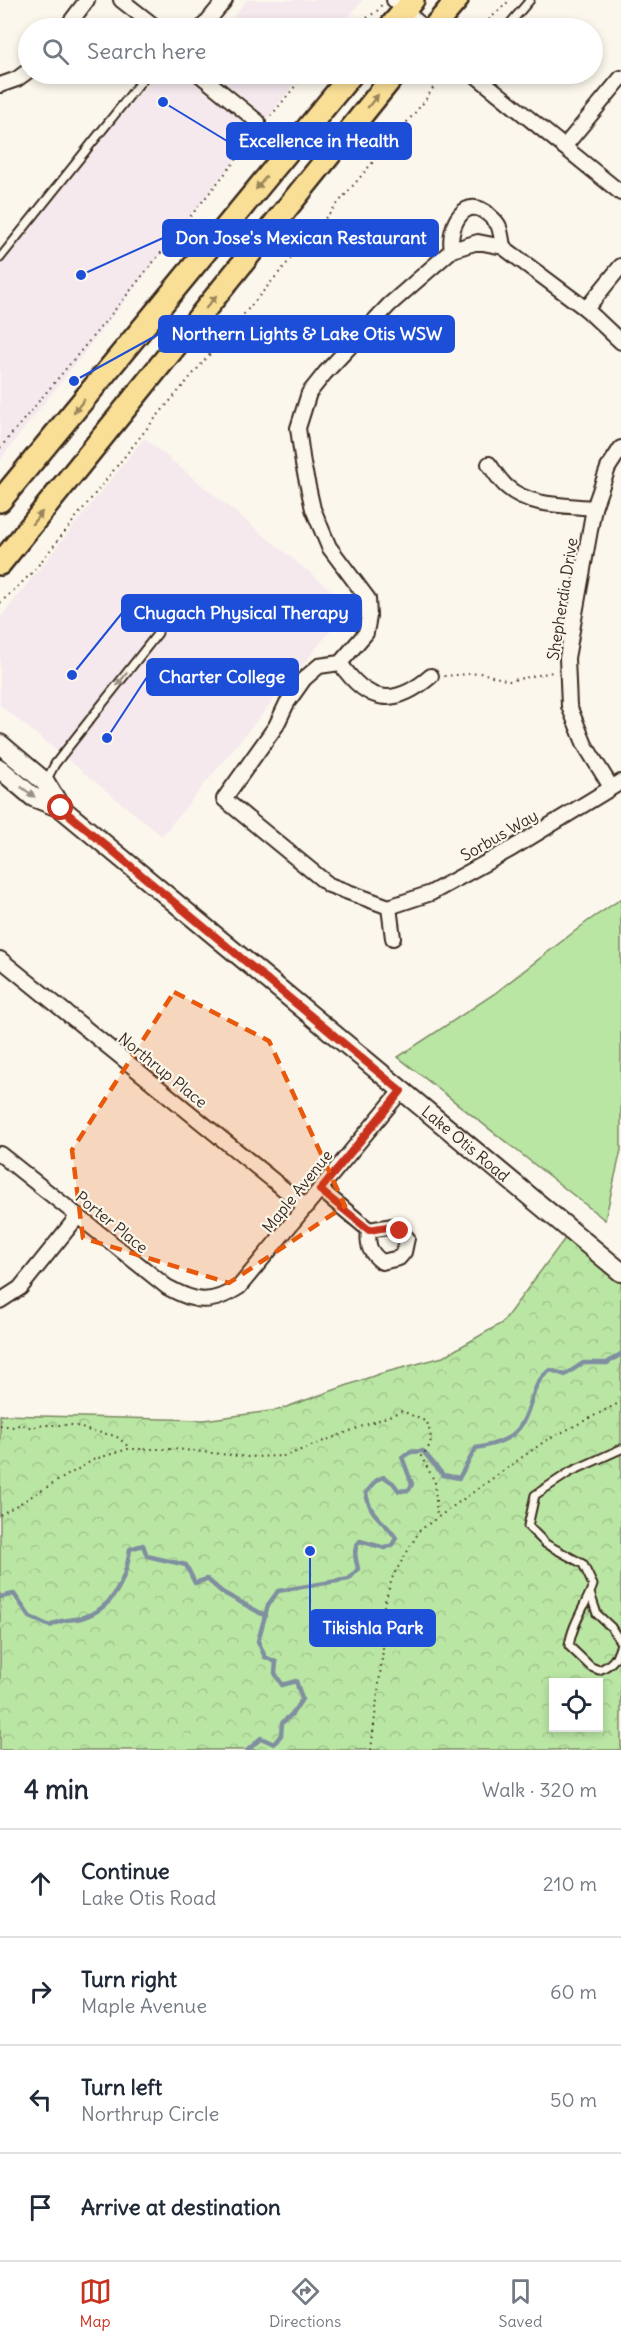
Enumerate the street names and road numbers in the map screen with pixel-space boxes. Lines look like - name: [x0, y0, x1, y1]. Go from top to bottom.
- street label: Shepherdia Drive: [542, 536, 582, 662]
- street label: Sorbus Way: [457, 805, 541, 865]
- street label: Northrup Place: [115, 1028, 211, 1112]
- street label: Lake Otis Road: [418, 1101, 514, 1186]
- street label: Maple Avenue: [258, 1146, 336, 1236]
- street label: Porter Place: [72, 1187, 152, 1257]

